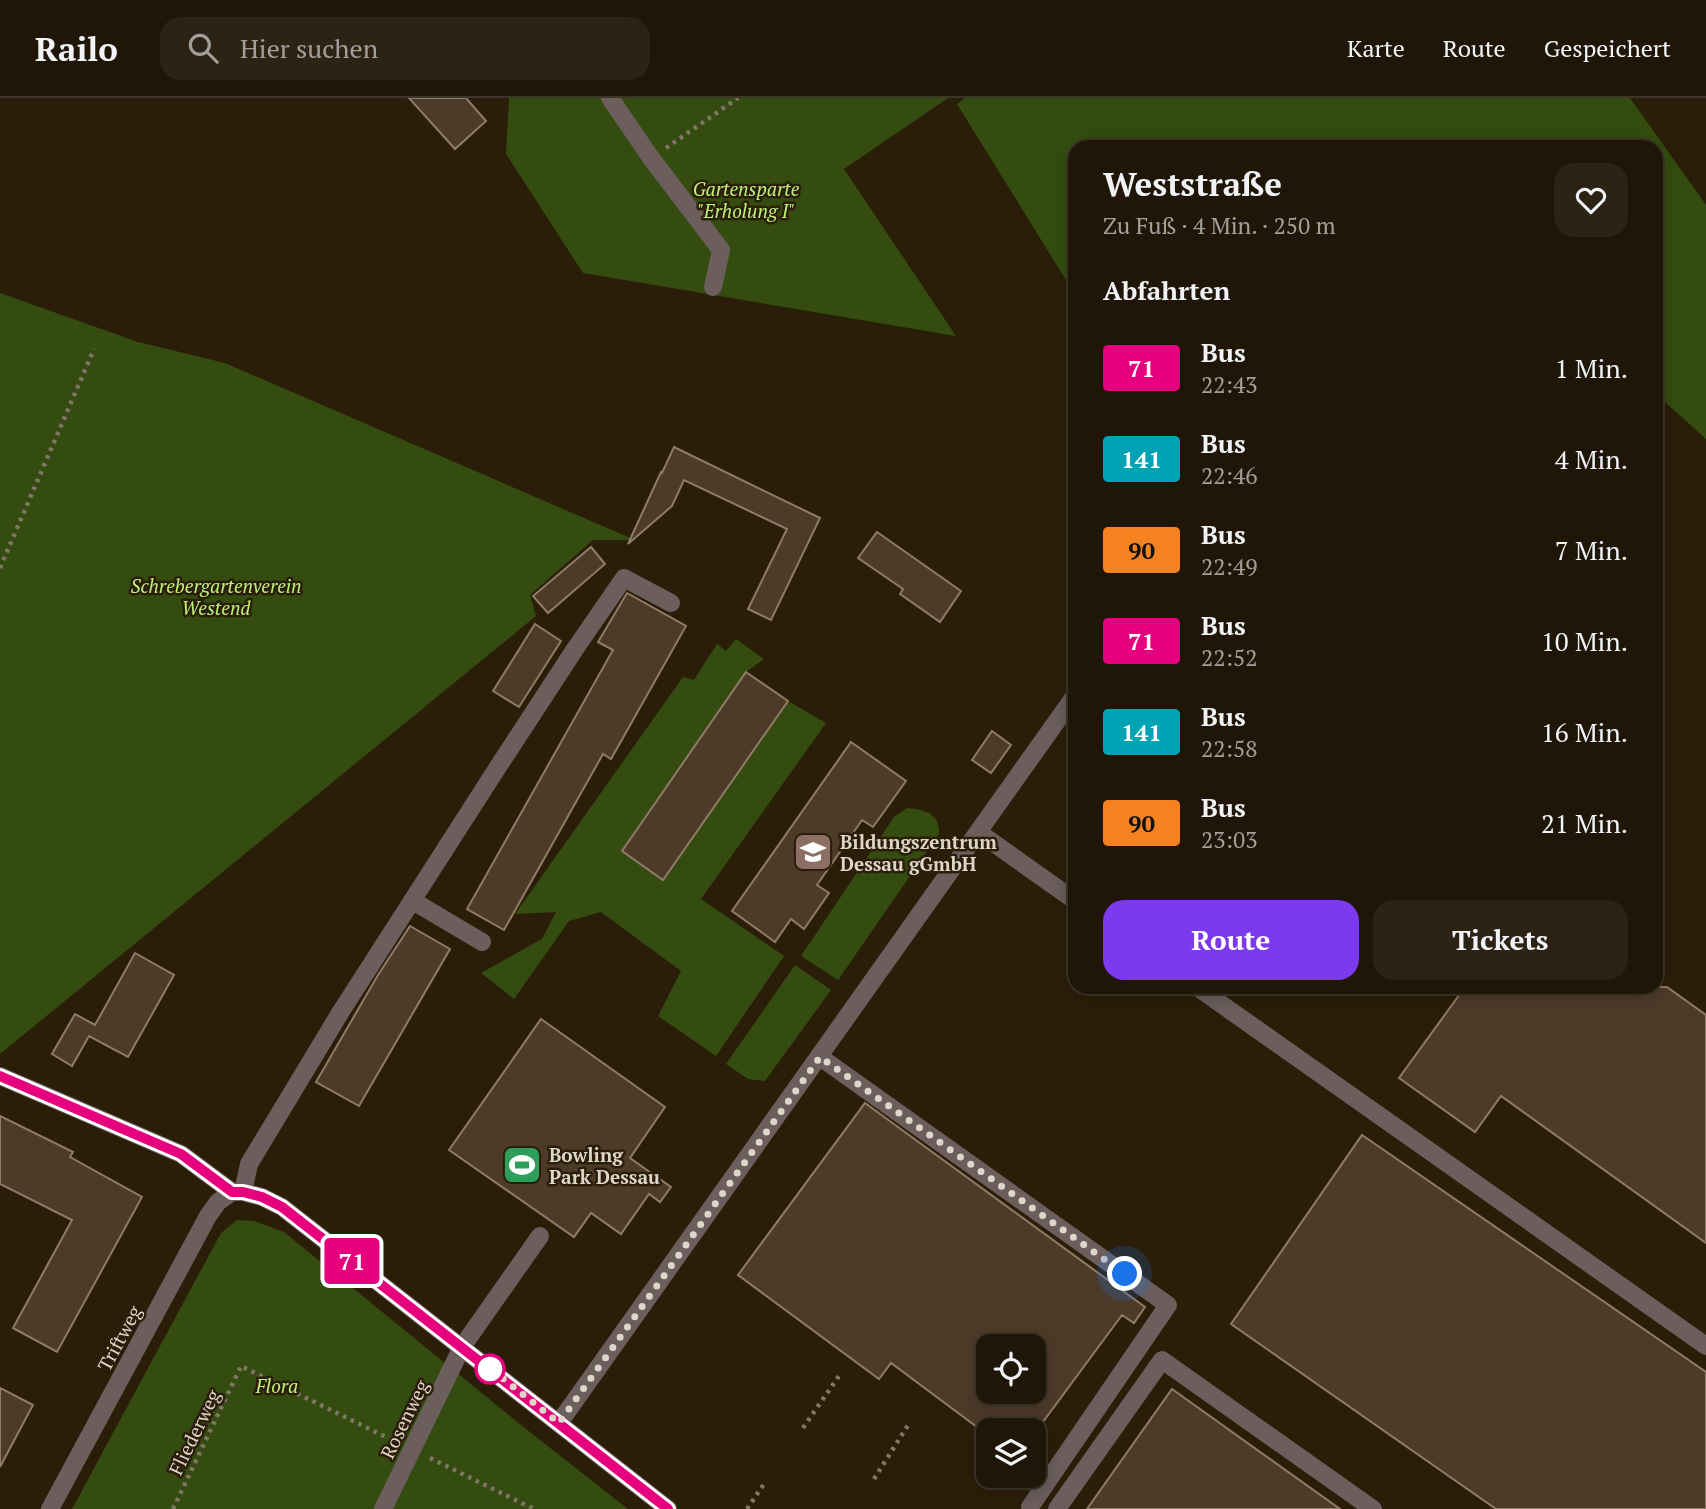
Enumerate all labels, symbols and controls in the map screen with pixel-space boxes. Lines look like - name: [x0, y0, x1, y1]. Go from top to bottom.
- search box: [160, 17, 650, 80]
- text: Railo: [35, 27, 118, 70]
- icon: search: [184, 29, 222, 67]
- text: Hier suchen: [240, 31, 378, 65]
- text: Karte: [1347, 32, 1405, 64]
- text: Route: [1443, 32, 1506, 64]
- text: Gespeichert: [1544, 32, 1671, 64]
- text: Weststraße: [1103, 162, 1282, 205]
- button: heart: [1554, 163, 1628, 237]
- park label: Gartensparte "Erholung I": [693, 176, 800, 223]
- text: Zu Fuß · 4 Min. · 250 m: [1103, 210, 1336, 241]
- text: Abfahrten: [1103, 273, 1230, 307]
- text: Bus: [1201, 335, 1246, 369]
- text: 1 Min.: [1555, 351, 1628, 385]
- text: 71: [1128, 352, 1155, 384]
- text: 22:43: [1201, 369, 1258, 400]
- text: Bus: [1201, 426, 1246, 460]
- text: 4 Min.: [1555, 442, 1628, 476]
- text: 141: [1121, 443, 1162, 475]
- text: 22:46: [1201, 460, 1258, 491]
- text: Bus: [1201, 517, 1246, 551]
- text: 7 Min.: [1555, 533, 1628, 567]
- text: 90: [1128, 534, 1155, 566]
- text: 22:49: [1201, 551, 1258, 582]
- park label: Schrebergartenverein Westend: [130, 573, 302, 620]
- text: Bus: [1201, 608, 1246, 642]
- text: 10 Min.: [1541, 624, 1628, 658]
- text: 71: [1128, 625, 1155, 657]
- text: 22:52: [1201, 642, 1258, 673]
- text: Bus: [1201, 699, 1246, 733]
- text: 16 Min.: [1541, 715, 1628, 749]
- text: 141: [1121, 716, 1162, 748]
- text: 22:58: [1201, 733, 1258, 764]
- text: Bus: [1201, 790, 1246, 824]
- text: 21 Min.: [1541, 806, 1628, 840]
- text: 90: [1128, 807, 1155, 839]
- text: 23:03: [1201, 824, 1258, 855]
- place label: Bildungszentrum Dessau gGmbH: [840, 829, 997, 876]
- school or university icon: Bildungszentrum Dessau gGmbH: [792, 831, 834, 873]
- button: Route: [1103, 900, 1359, 980]
- button: Tickets: [1373, 900, 1628, 980]
- place label: Bowling Park Dessau: [549, 1142, 660, 1189]
- sports icon: Bowling Park Dessau: [501, 1144, 543, 1186]
- line badge: 71: [320, 1238, 384, 1284]
- text: 71: [338, 1245, 366, 1277]
- your location: [1107, 1256, 1142, 1291]
- street label: Triftweg: [91, 1300, 147, 1375]
- map controls: [976, 1334, 1046, 1488]
- button: locate: [976, 1334, 1046, 1404]
- unlabelled marker: [475, 1354, 505, 1384]
- park label: Flora: [255, 1373, 298, 1398]
- street label: Rosenweg: [374, 1375, 434, 1462]
- street label: Fliederweg: [163, 1384, 226, 1479]
- button: layers: [976, 1418, 1046, 1488]

